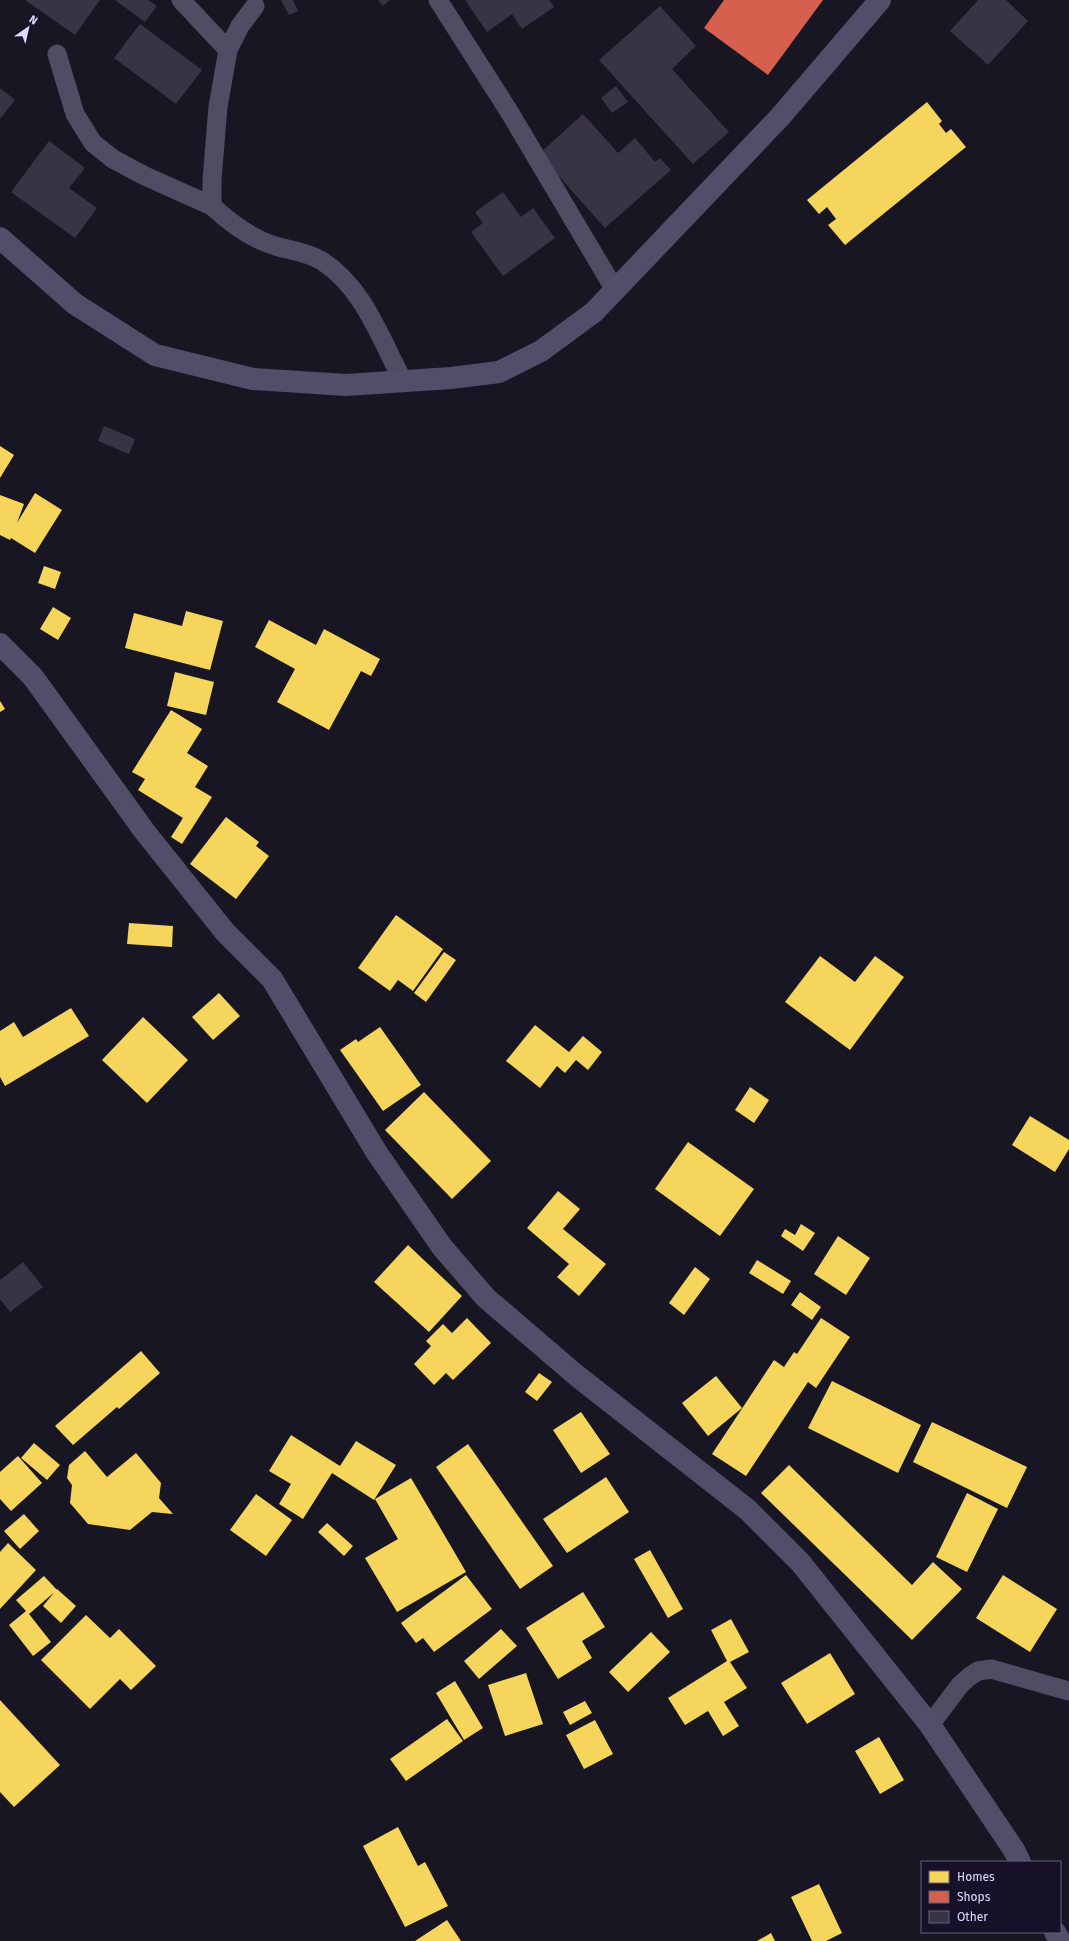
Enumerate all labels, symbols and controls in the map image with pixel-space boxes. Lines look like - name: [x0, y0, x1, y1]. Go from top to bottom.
- north arrow: [8, 8, 48, 48]
- text: N: [27, 13, 40, 28]
- legend: [921, 1861, 1061, 1933]
- text: Homes: [957, 1870, 995, 1884]
- text: Shops: [957, 1890, 991, 1904]
- text: Other: [957, 1910, 988, 1924]

